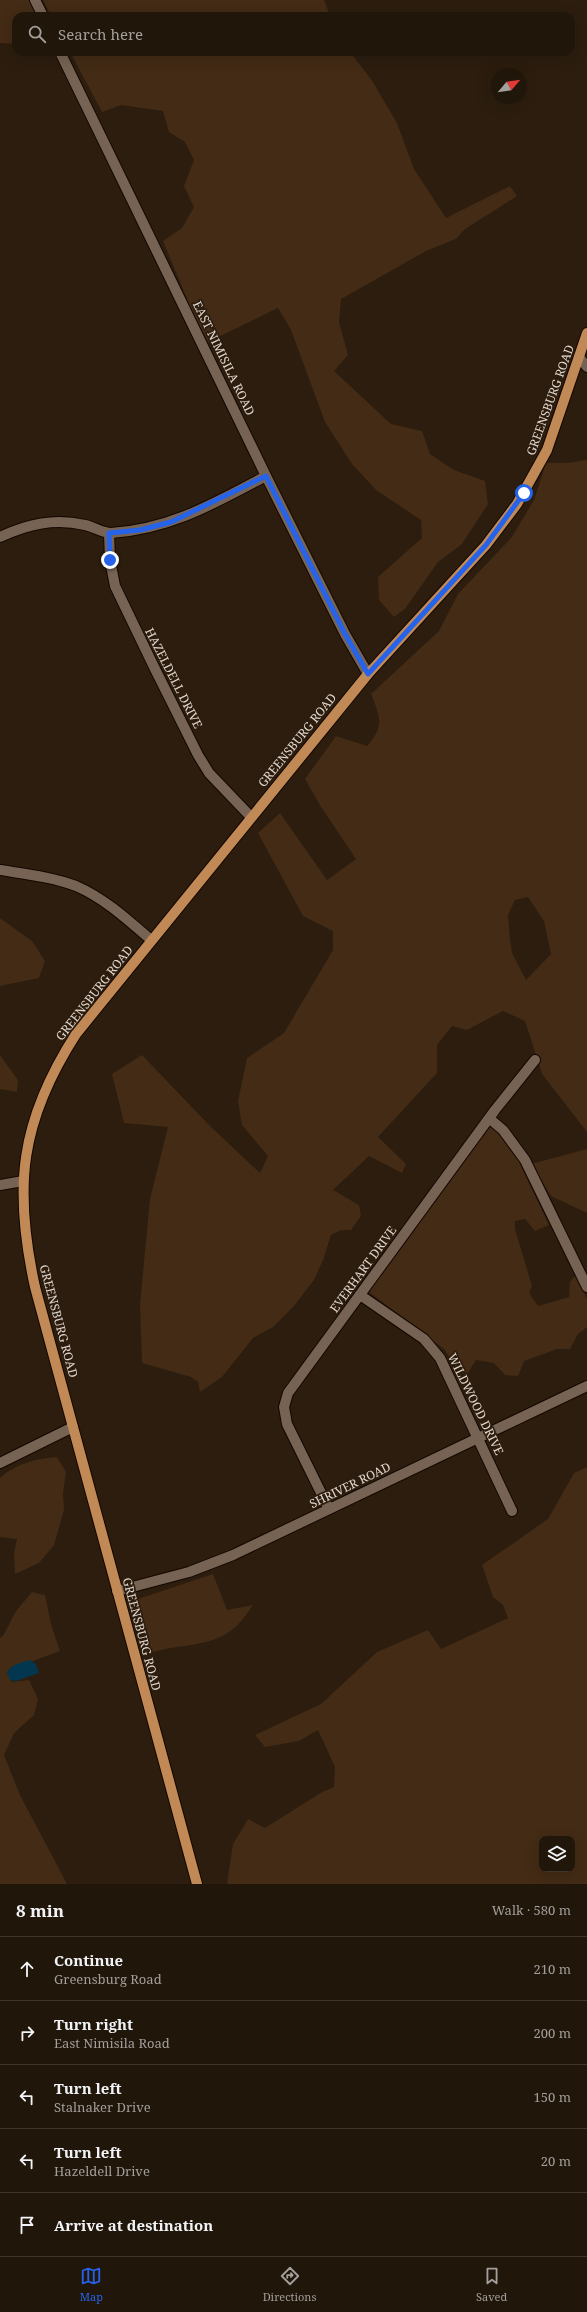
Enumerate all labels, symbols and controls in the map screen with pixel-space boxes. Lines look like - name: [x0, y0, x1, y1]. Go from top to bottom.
- search box: [12, 12, 575, 56]
- icon: search: [26, 23, 48, 45]
- text: Search here: [58, 24, 143, 44]
- north arrow: [491, 68, 527, 104]
- street label: EAST NIMISILA ROAD: [189, 298, 259, 418]
- street label: GREENSBURG ROAD: [522, 342, 578, 458]
- route start: [515, 484, 533, 502]
- route end: [101, 551, 119, 569]
- street label: HAZELDELL DRIVE: [141, 625, 207, 731]
- street label: GREENSBURG ROAD: [254, 689, 340, 791]
- street label: GREENSBURG ROAD: [51, 942, 137, 1044]
- street label: EVERHART DRIVE: [326, 1222, 400, 1316]
- street label: GREENSBURG ROAD: [36, 1263, 82, 1380]
- street label: WILDWOOD DRIVE: [444, 1350, 508, 1458]
- street label: SHRIVER ROAD: [307, 1458, 394, 1512]
- street label: GREENSBURG ROAD: [119, 1576, 165, 1693]
- map controls: [539, 1836, 575, 1872]
- button: layers: [539, 1836, 575, 1872]
- text: 8 min: [16, 1899, 64, 1922]
- text: Walk · 580 m: [492, 1901, 571, 1919]
- text: Continue: [54, 1950, 123, 1970]
- icon: ahead: [16, 1958, 38, 1980]
- text: 210 m: [534, 1960, 571, 1978]
- text: Greensburg Road: [54, 1970, 162, 1988]
- text: Turn right: [54, 2014, 133, 2034]
- icon: right: [16, 2022, 38, 2044]
- text: 200 m: [534, 2024, 571, 2042]
- text: East Nimisila Road: [54, 2034, 170, 2052]
- text: Turn left: [54, 2078, 122, 2098]
- icon: left: [16, 2086, 38, 2108]
- text: 150 m: [534, 2088, 571, 2106]
- text: Stalnaker Drive: [54, 2098, 151, 2116]
- text: Turn left: [54, 2142, 122, 2162]
- icon: left: [16, 2150, 38, 2172]
- text: 20 m: [541, 2152, 571, 2170]
- text: Hazeldell Drive: [54, 2162, 150, 2180]
- icon: arrive: [16, 2214, 38, 2236]
- text: Arrive at destination: [54, 2215, 213, 2235]
- tab: Map: [80, 2265, 103, 2304]
- tab: Directions: [263, 2265, 316, 2304]
- tab: Saved: [476, 2265, 507, 2304]

